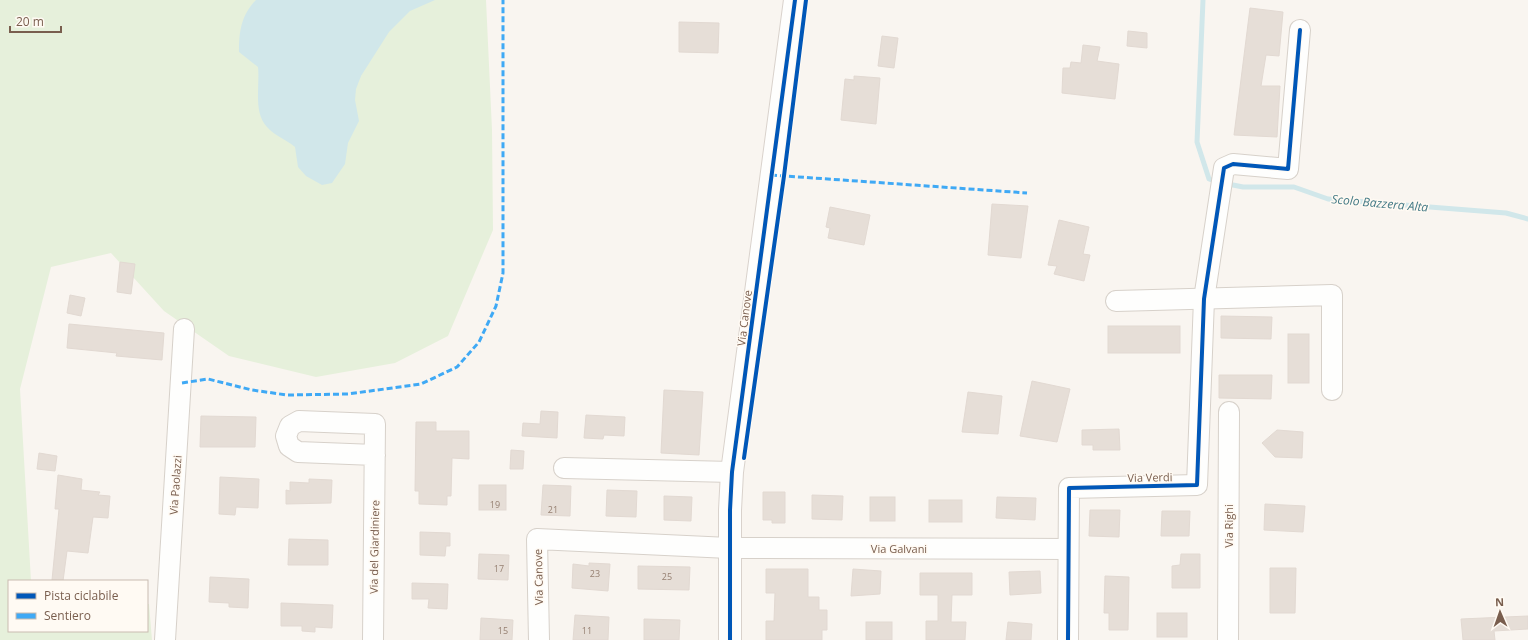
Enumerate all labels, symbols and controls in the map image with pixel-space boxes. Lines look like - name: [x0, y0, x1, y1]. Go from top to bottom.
- scale bar: [10, 8, 61, 34]
- text: 20 m: [16, 13, 44, 30]
- water label: Scolo Bazzera Alta: [1331, 190, 1429, 216]
- street label: Via Canove: [733, 289, 755, 347]
- street label: Via Paolazzi: [165, 455, 185, 515]
- street label: Via Verdi: [1127, 469, 1173, 485]
- house number: 19: [490, 498, 500, 511]
- street label: Via del Giardiniere: [366, 500, 382, 594]
- house number: 21: [548, 503, 558, 516]
- street label: Via Righi: [1221, 504, 1236, 548]
- street label: Via Galvani: [871, 541, 927, 556]
- street label: Via Canove: [530, 549, 546, 605]
- house number: 17: [494, 562, 504, 575]
- house number: 23: [590, 567, 600, 580]
- house number: 25: [662, 570, 672, 583]
- legend: [8, 580, 148, 632]
- text: Pista ciclabile: [44, 587, 119, 604]
- north arrow: [1480, 592, 1520, 632]
- text: N: [1495, 594, 1504, 609]
- text: Sentiero: [44, 607, 91, 624]
- house number: 15: [498, 624, 508, 637]
- house number: 11: [582, 624, 592, 637]

